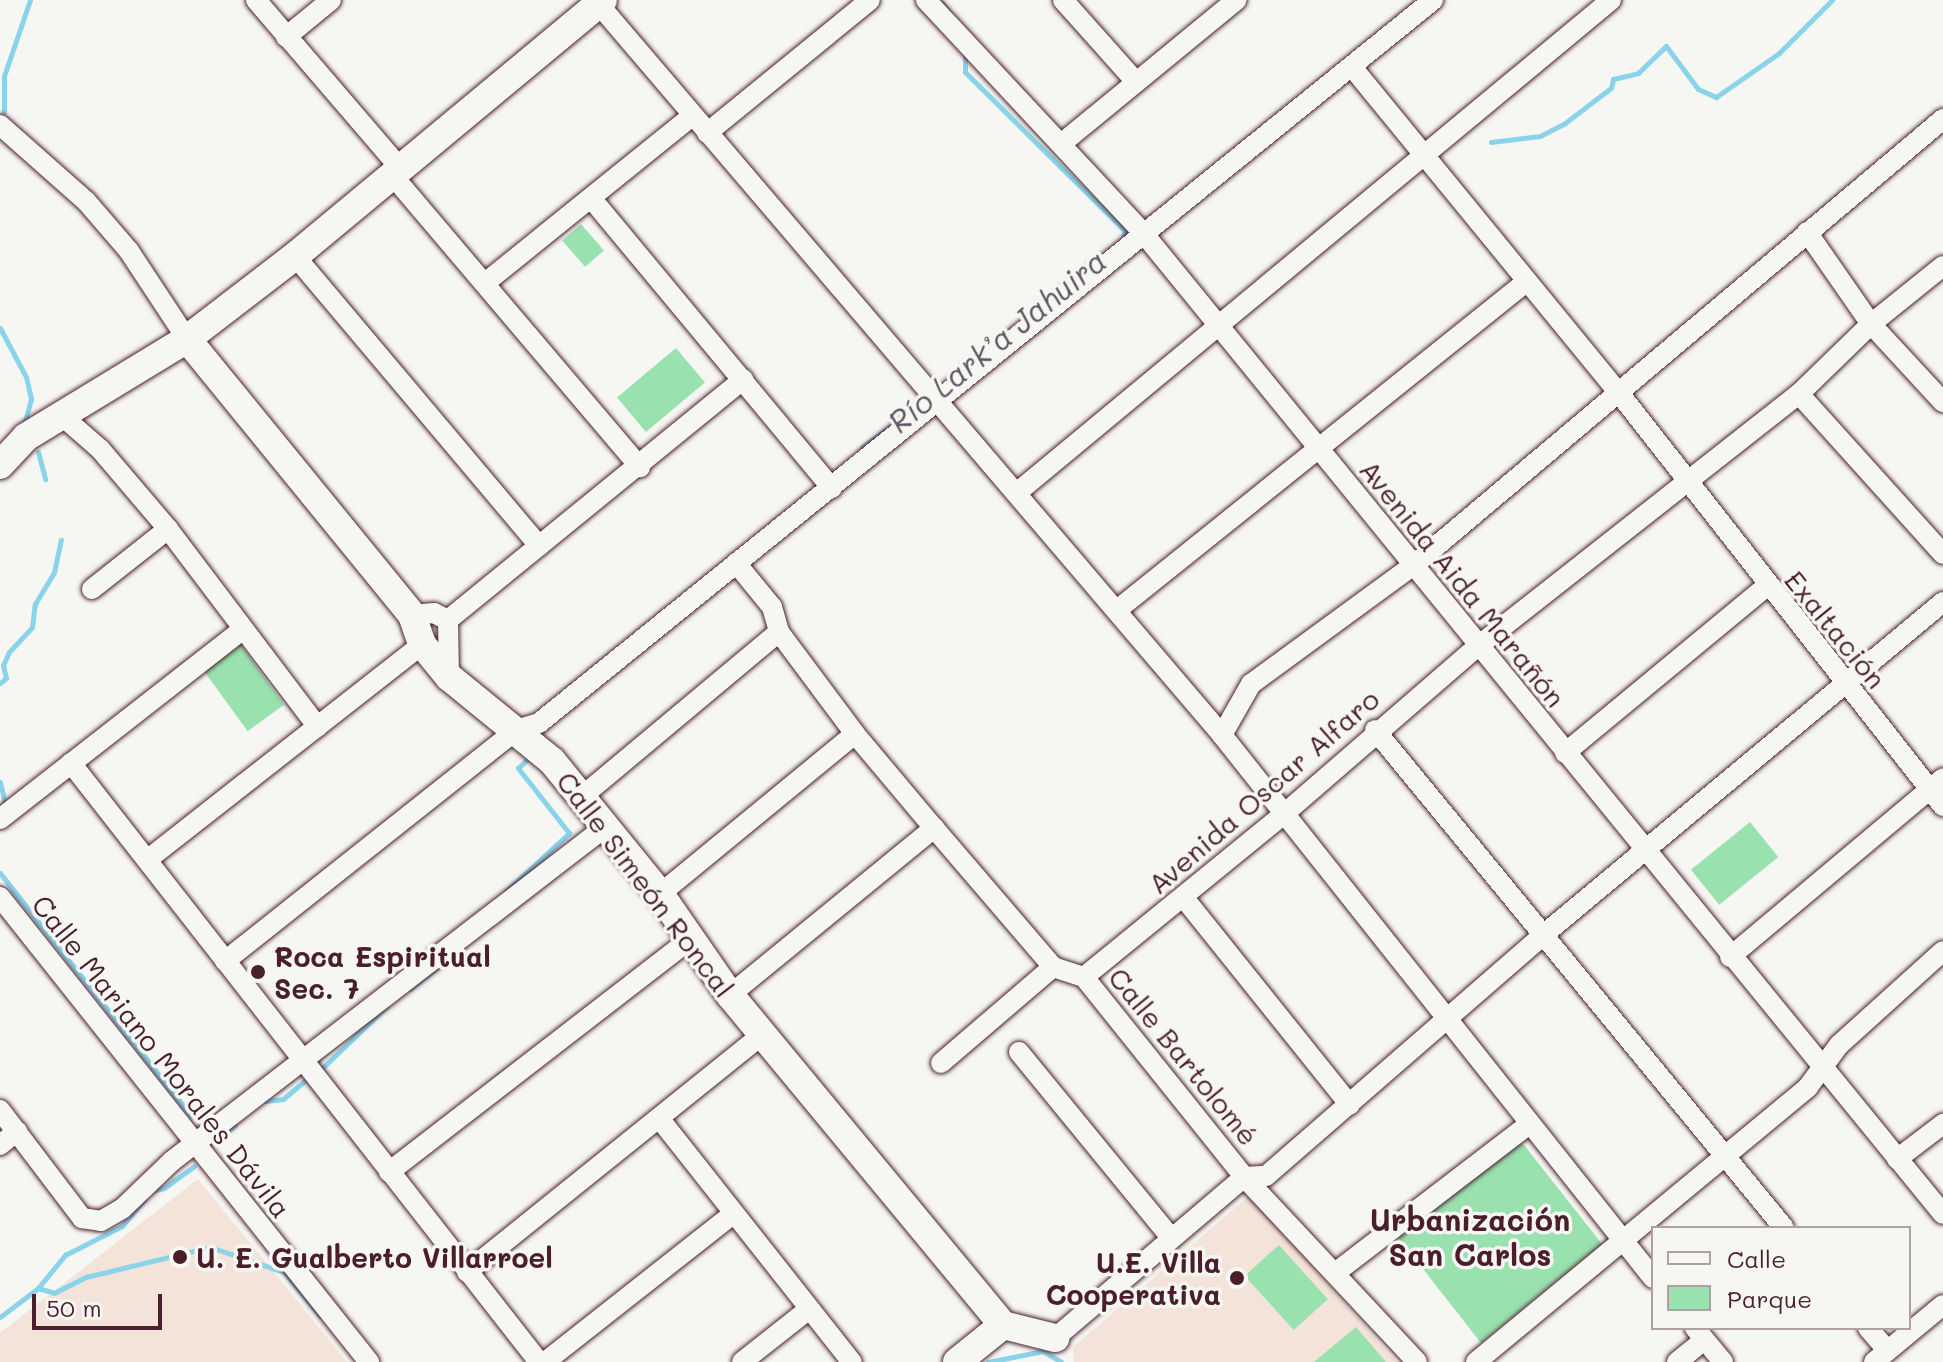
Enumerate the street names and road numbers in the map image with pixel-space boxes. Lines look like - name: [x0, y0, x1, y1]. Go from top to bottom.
- street label: Avenida Aida Marañón: [1353, 453, 1573, 713]
- street label: Exaltación: [1778, 563, 1894, 695]
- street label: Avenida Oscar Alfaro: [1141, 682, 1385, 900]
- street label: Calle Simeón Roncal: [550, 765, 742, 1003]
- street label: Calle Mariano Morales Dávila: [25, 888, 299, 1224]
- street label: Calle Bartolomé: [1102, 960, 1266, 1152]

